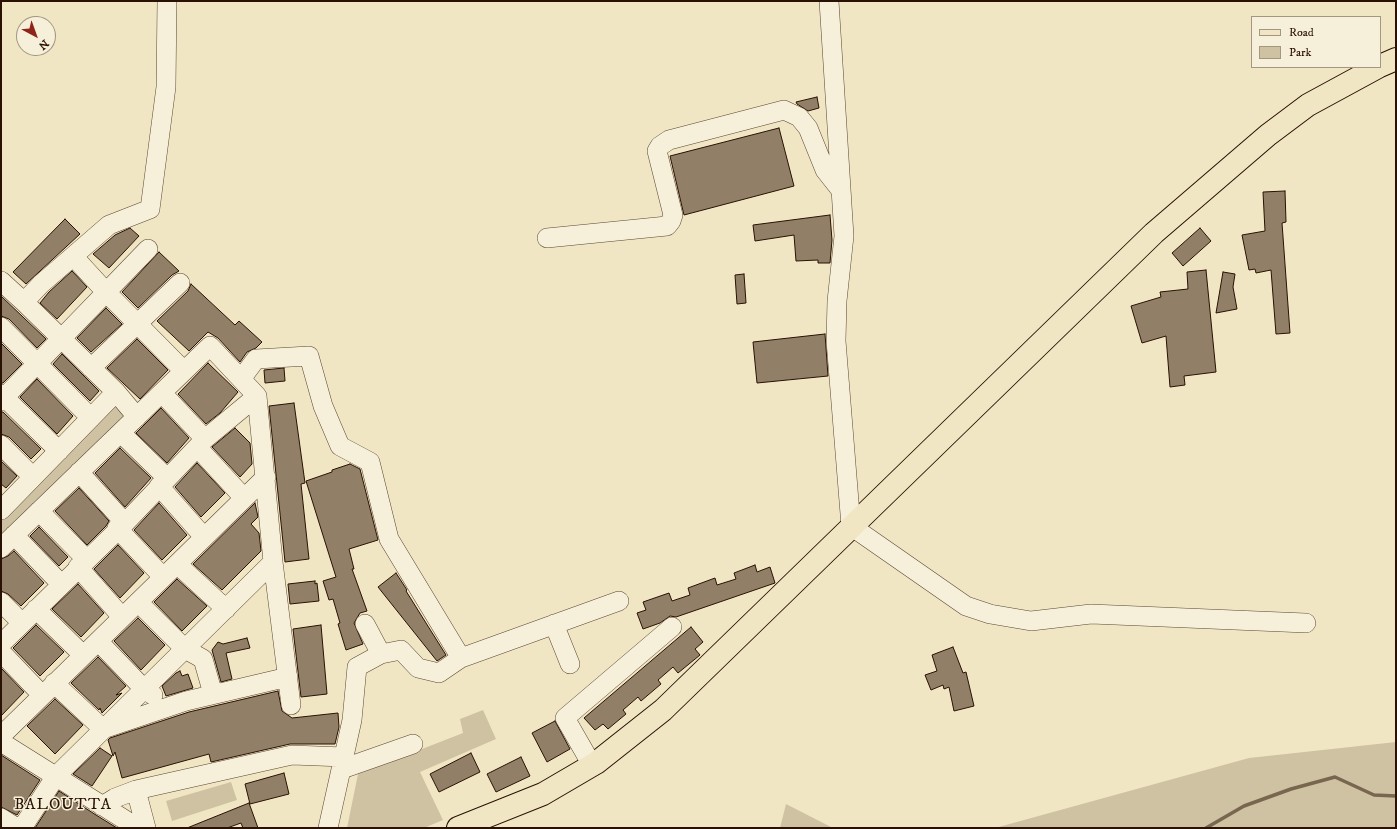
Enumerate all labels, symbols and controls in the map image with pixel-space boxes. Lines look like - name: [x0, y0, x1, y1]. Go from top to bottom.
- north arrow: [16, 16, 56, 56]
- legend: [1251, 16, 1381, 68]
- text: Road: [1289, 25, 1314, 40]
- text: N: [35, 36, 51, 53]
- text: Park: [1289, 45, 1311, 60]
- district label: BALOUTTA: [14, 796, 112, 816]

